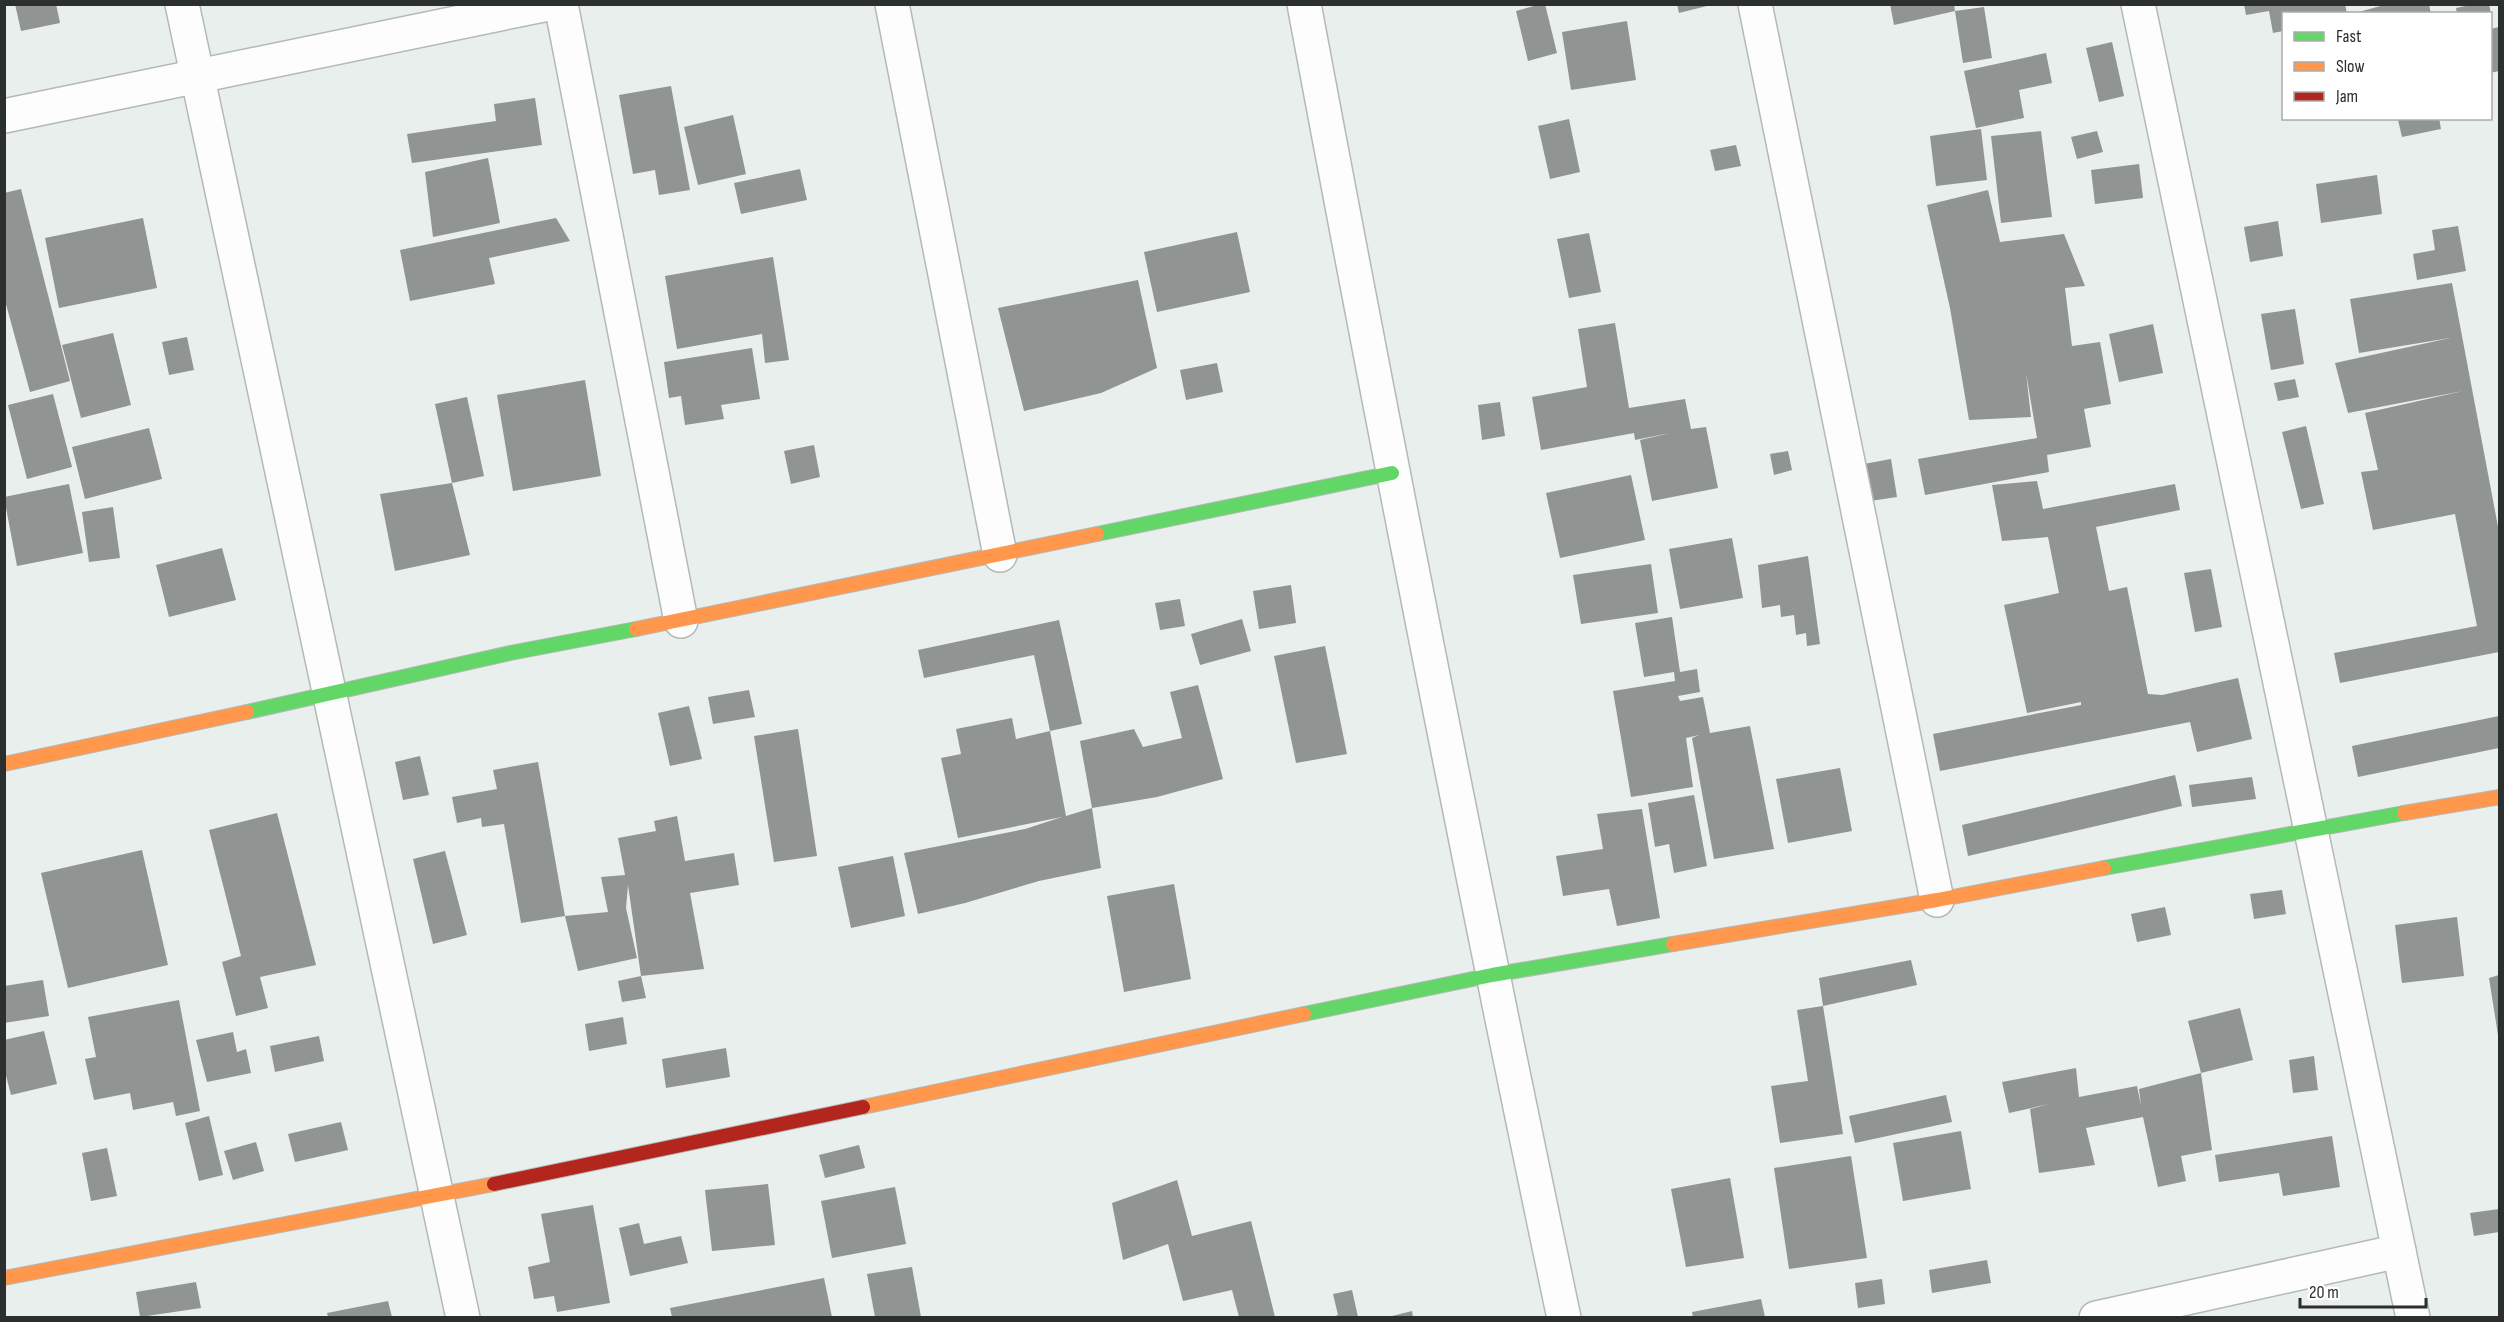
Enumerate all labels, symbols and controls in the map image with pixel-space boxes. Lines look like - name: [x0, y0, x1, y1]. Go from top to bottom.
- legend: [2282, 12, 2492, 120]
- text: Fast: [2336, 26, 2362, 47]
- text: Slow: [2336, 56, 2365, 77]
- text: Jam: [2335, 86, 2358, 107]
- scale bar: [2300, 1271, 2426, 1309]
- text: 20 m: [2309, 1282, 2339, 1303]

